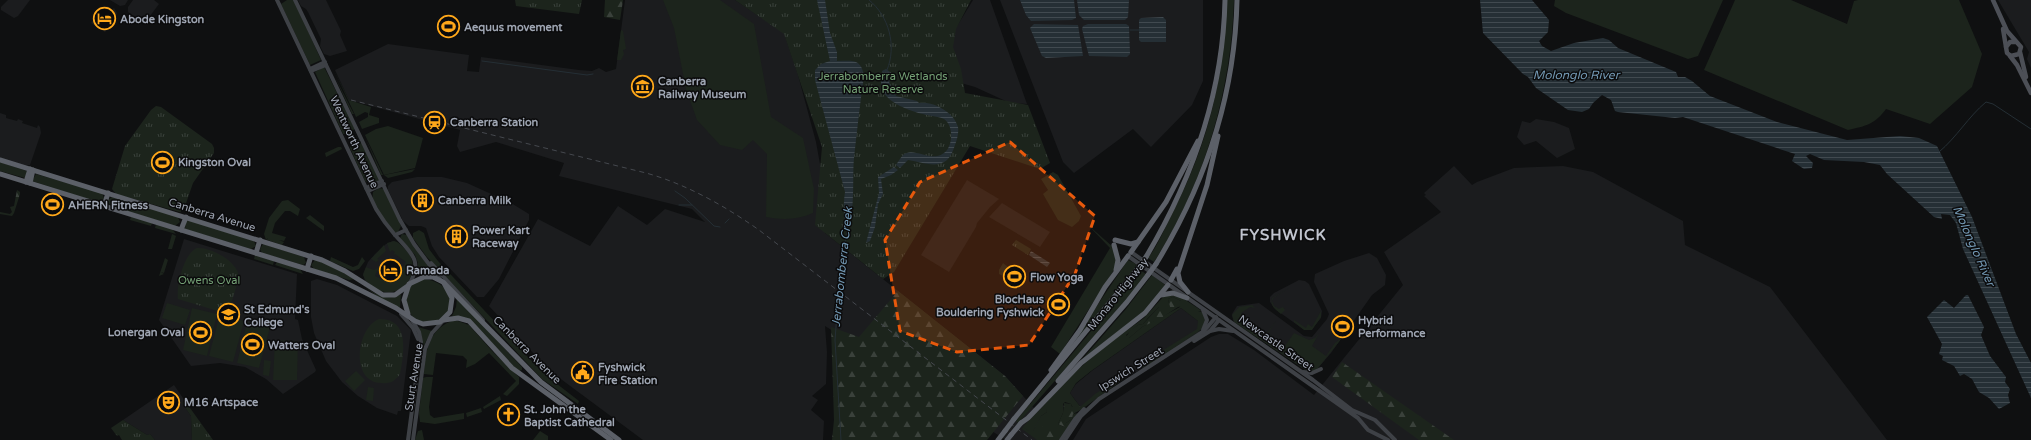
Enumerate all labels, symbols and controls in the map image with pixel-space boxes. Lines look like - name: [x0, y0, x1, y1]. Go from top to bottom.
- hotel icon: Abode Kingston: [91, 6, 117, 32]
- place label: Abode Kingston: [120, 13, 205, 27]
- sports icon: Aequus movement: [435, 14, 461, 40]
- place label: Aequus movement: [464, 21, 563, 35]
- water label: Molonglo River: [1533, 68, 1621, 82]
- park label: Jerrabomberra Wetlands Nature Reserve: [818, 70, 948, 96]
- museum icon: Canberra Railway Museum: [630, 74, 656, 100]
- place label: Canberra Railway Museum: [658, 75, 746, 102]
- street label: Wentworth Avenue: [327, 94, 381, 190]
- station icon: Canberra Station: [421, 109, 447, 135]
- place label: Canberra Station: [450, 116, 539, 129]
- sports icon: Kingston Oval: [150, 149, 176, 175]
- place label: Kingston Oval: [178, 156, 251, 170]
- building icon: Canberra Milk: [409, 187, 435, 213]
- sports icon: AHERN Fitness: [40, 192, 66, 218]
- place label: Canberra Milk: [438, 194, 511, 207]
- street label: Canberra Avenue: [167, 196, 257, 234]
- place label: AHERN Fitness: [68, 199, 149, 212]
- water label: Molonglo River: [1950, 204, 1999, 290]
- water label: Jerrabomberra Creek: [829, 205, 855, 328]
- building icon: Power Kart Raceway: [444, 223, 470, 249]
- place label: Power Kart Raceway: [472, 224, 531, 251]
- district label: FYSHWICK: [1239, 226, 1327, 244]
- street label: Monaro Highway: [1085, 255, 1151, 333]
- hotel icon: Ramada: [377, 257, 403, 283]
- place label: Ramada: [406, 264, 449, 277]
- sports icon: Flow Yoga: [1001, 264, 1027, 290]
- place label: Flow Yoga: [1030, 271, 1084, 285]
- park label: Owens Oval: [178, 274, 240, 287]
- sports icon: BlocHaus Bouldering Fyshwick: [1046, 292, 1072, 318]
- place label: BlocHaus Bouldering Fyshwick: [936, 293, 1045, 320]
- school or university icon: St Edmund's College: [215, 302, 241, 328]
- place label: St Edmund's College: [244, 303, 310, 330]
- street label: Newcastle Street: [1236, 312, 1316, 374]
- street label: Canberra Avenue: [490, 313, 564, 387]
- sports icon: Hybrid Performance: [1330, 313, 1356, 339]
- place label: Hybrid Performance: [1358, 314, 1426, 340]
- sports icon: Lonergan Oval: [187, 319, 213, 345]
- place label: Lonergan Oval: [108, 326, 184, 340]
- sports icon: Watters Oval: [240, 332, 266, 358]
- place label: Watters Oval: [268, 339, 336, 352]
- street label: Sturt Avenue: [402, 342, 426, 412]
- street label: Ipswich Street: [1096, 344, 1166, 394]
- public building icon: Fyshwick Fire Station: [570, 360, 596, 386]
- place label: Fyshwick Fire Station: [598, 361, 658, 387]
- theatre icon: M16 Artspace: [156, 389, 182, 415]
- place label: M16 Artspace: [184, 396, 259, 410]
- church icon: St. John the Baptist Cathedral: [495, 402, 521, 428]
- place label: St. John the Baptist Cathedral: [524, 403, 615, 430]

